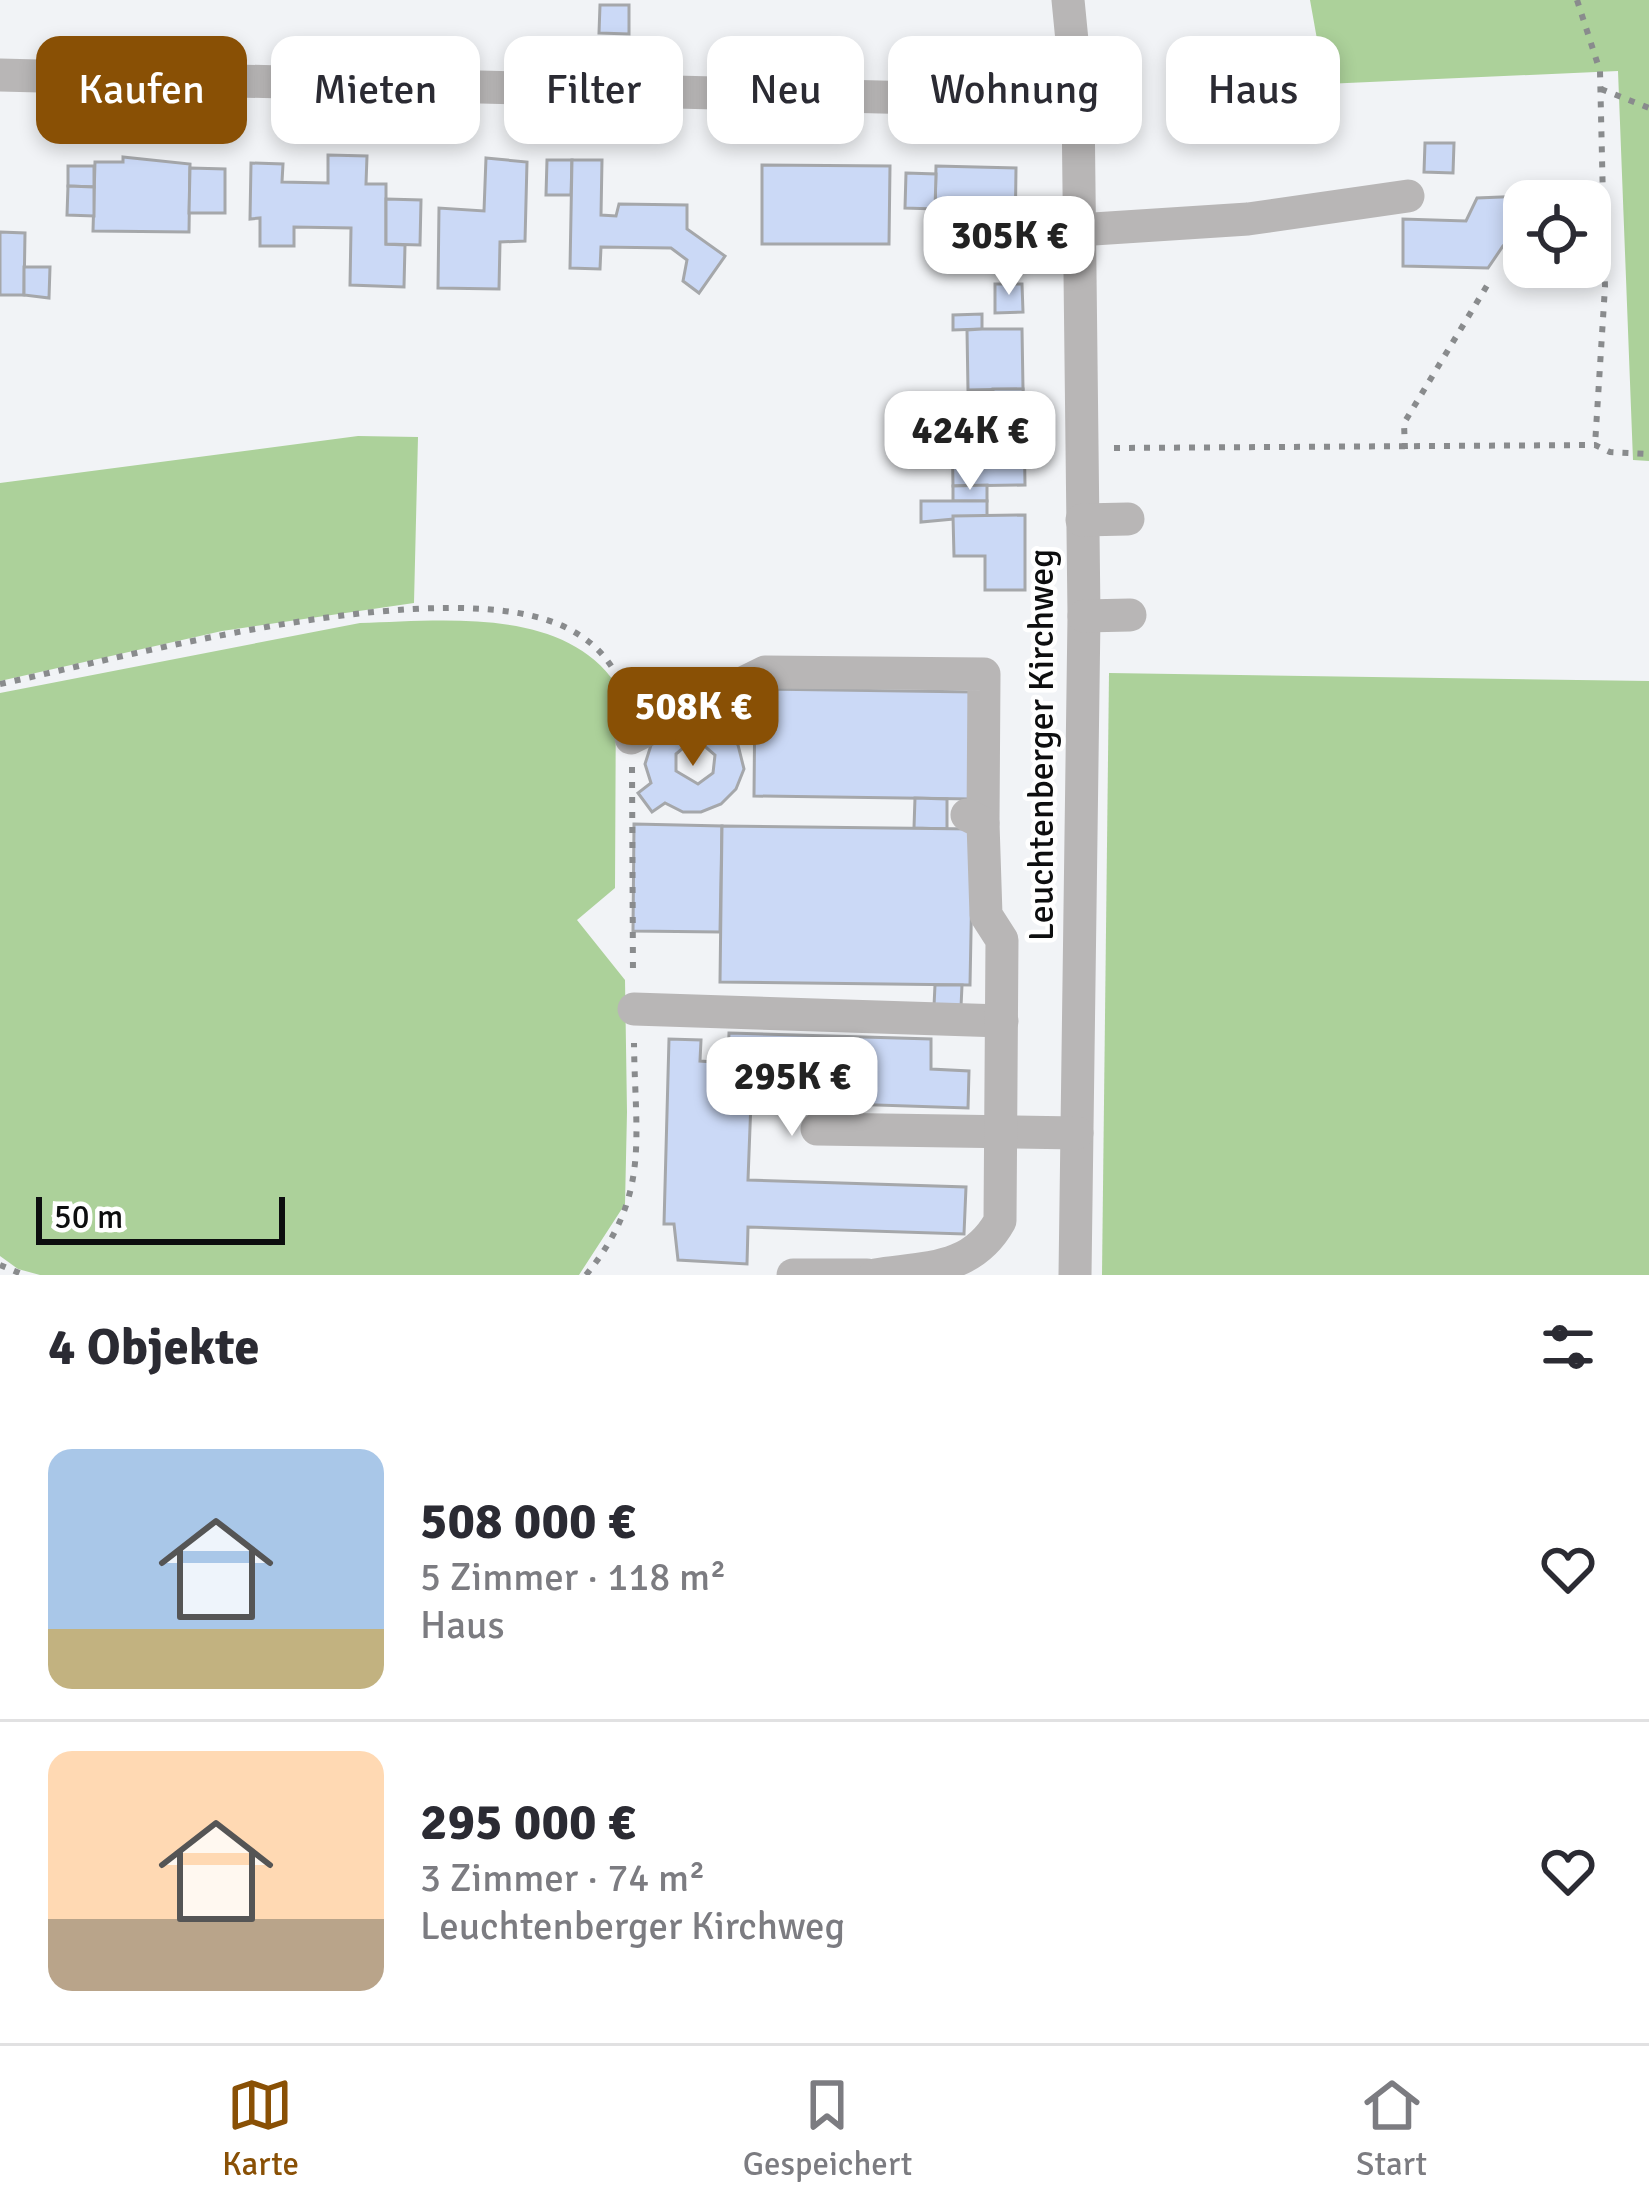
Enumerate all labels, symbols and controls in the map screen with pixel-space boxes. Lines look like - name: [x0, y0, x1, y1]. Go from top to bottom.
- chip: Kaufen: [36, 36, 247, 144]
- chip: Mieten: [271, 36, 480, 144]
- chip: Filter: [504, 36, 683, 144]
- chip: Neu: [707, 36, 864, 144]
- chip: Wohnung: [888, 36, 1142, 144]
- chip: Haus: [1166, 36, 1340, 144]
- map controls: [1503, 180, 1611, 288]
- button: locate: [1503, 180, 1611, 288]
- pin: 305K €: [911, 196, 1107, 298]
- text: 305K €: [950, 211, 1068, 259]
- pin: 424K €: [872, 391, 1068, 493]
- text: 424K €: [911, 406, 1029, 454]
- street label: Leuchtenberger Kirchweg: [1019, 549, 1064, 941]
- pin: 508K €: [595, 667, 791, 769]
- text: 508K €: [634, 682, 752, 730]
- pin: 295K €: [694, 1037, 890, 1139]
- text: 295K €: [733, 1052, 851, 1100]
- scale bar: [36, 1191, 285, 1244]
- text: 50 m: [54, 1197, 123, 1238]
- icon: filters: [1535, 1314, 1601, 1380]
- text: 4 Objekte: [48, 1316, 260, 1379]
- text: 508 000 €: [420, 1490, 635, 1553]
- icon: home: [144, 1497, 288, 1641]
- icon: heart: [1535, 1536, 1601, 1602]
- text: 5 Zimmer · 118 m²: [420, 1553, 726, 1601]
- text: Haus: [420, 1601, 504, 1649]
- text: 295 000 €: [420, 1791, 635, 1854]
- icon: home: [144, 1799, 288, 1943]
- icon: heart: [1535, 1838, 1601, 1904]
- text: 3 Zimmer · 74 m²: [420, 1854, 705, 1902]
- text: Leuchtenberger Kirchweg: [420, 1902, 845, 1950]
- tab: Karte: [222, 2072, 299, 2185]
- tab: Gespeichert: [743, 2072, 912, 2185]
- tab: Start: [1356, 2072, 1427, 2185]

